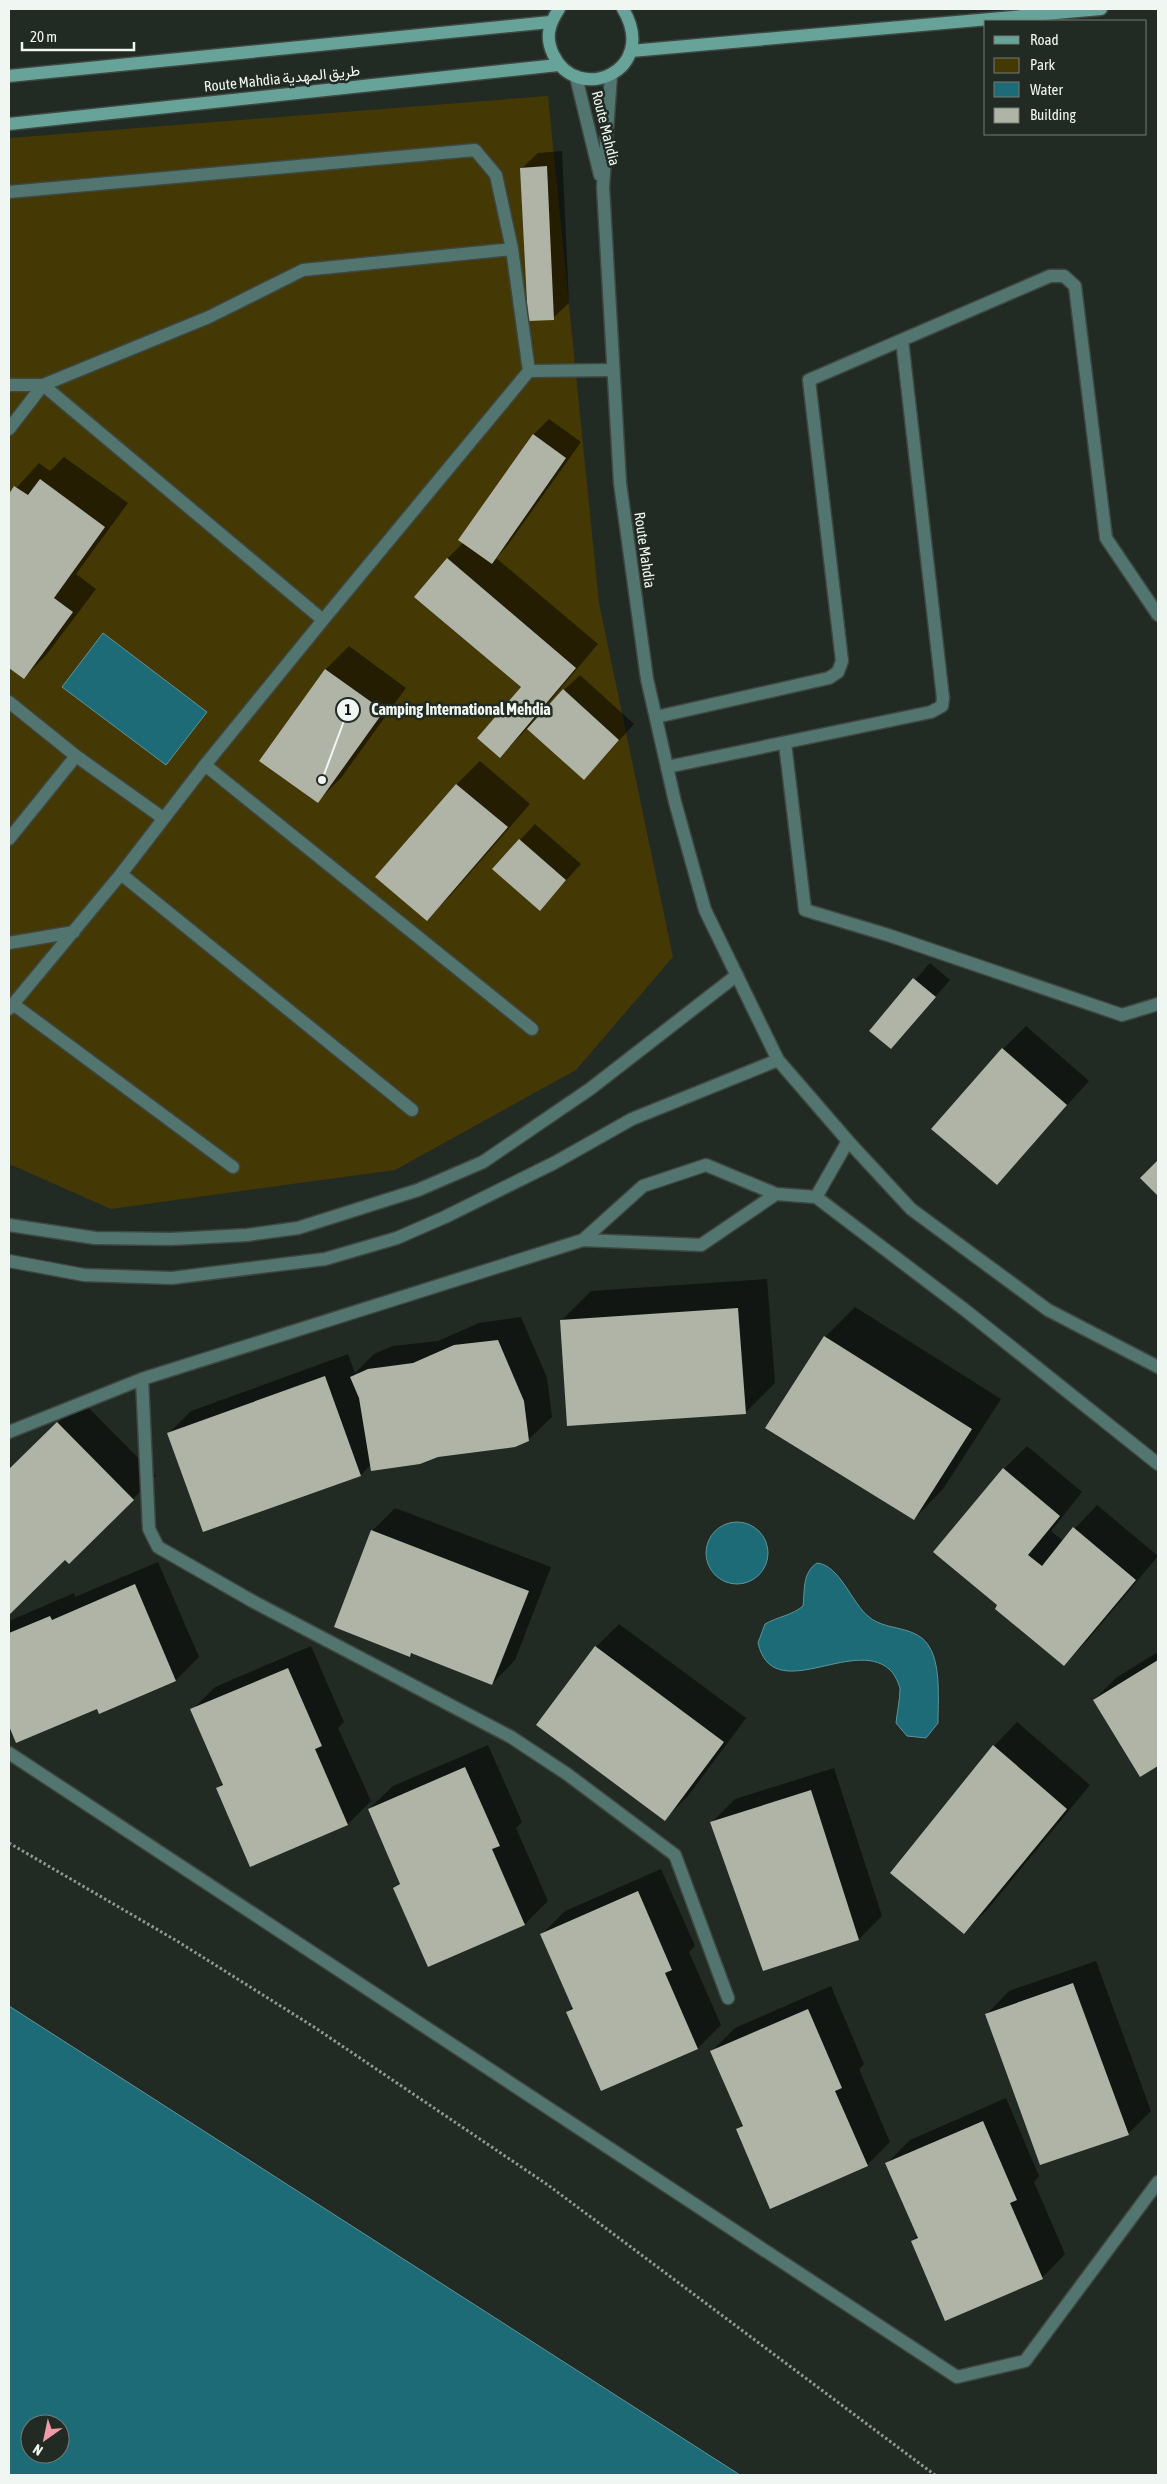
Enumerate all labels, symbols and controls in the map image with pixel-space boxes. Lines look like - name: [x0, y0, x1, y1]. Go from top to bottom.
- scale bar: [22, 20, 135, 52]
- legend: [984, 20, 1147, 135]
- text: 20 m: [30, 28, 57, 45]
- text: Road: [1030, 31, 1059, 48]
- text: Park: [1030, 56, 1055, 73]
- street label: Route Mahdia طريق المهدية: [203, 61, 361, 97]
- text: Water: [1030, 81, 1063, 98]
- street label: Route Mahdia: [588, 89, 624, 167]
- text: Building: [1030, 106, 1076, 123]
- street label: Route Mahdia: [631, 511, 659, 589]
- callout: Camping International Mehdia: [336, 694, 561, 725]
- text: Camping International Mehdia: [371, 700, 551, 718]
- text: 1: [344, 701, 352, 718]
- north arrow: [20, 2414, 70, 2464]
- text: N: [30, 2441, 46, 2459]

